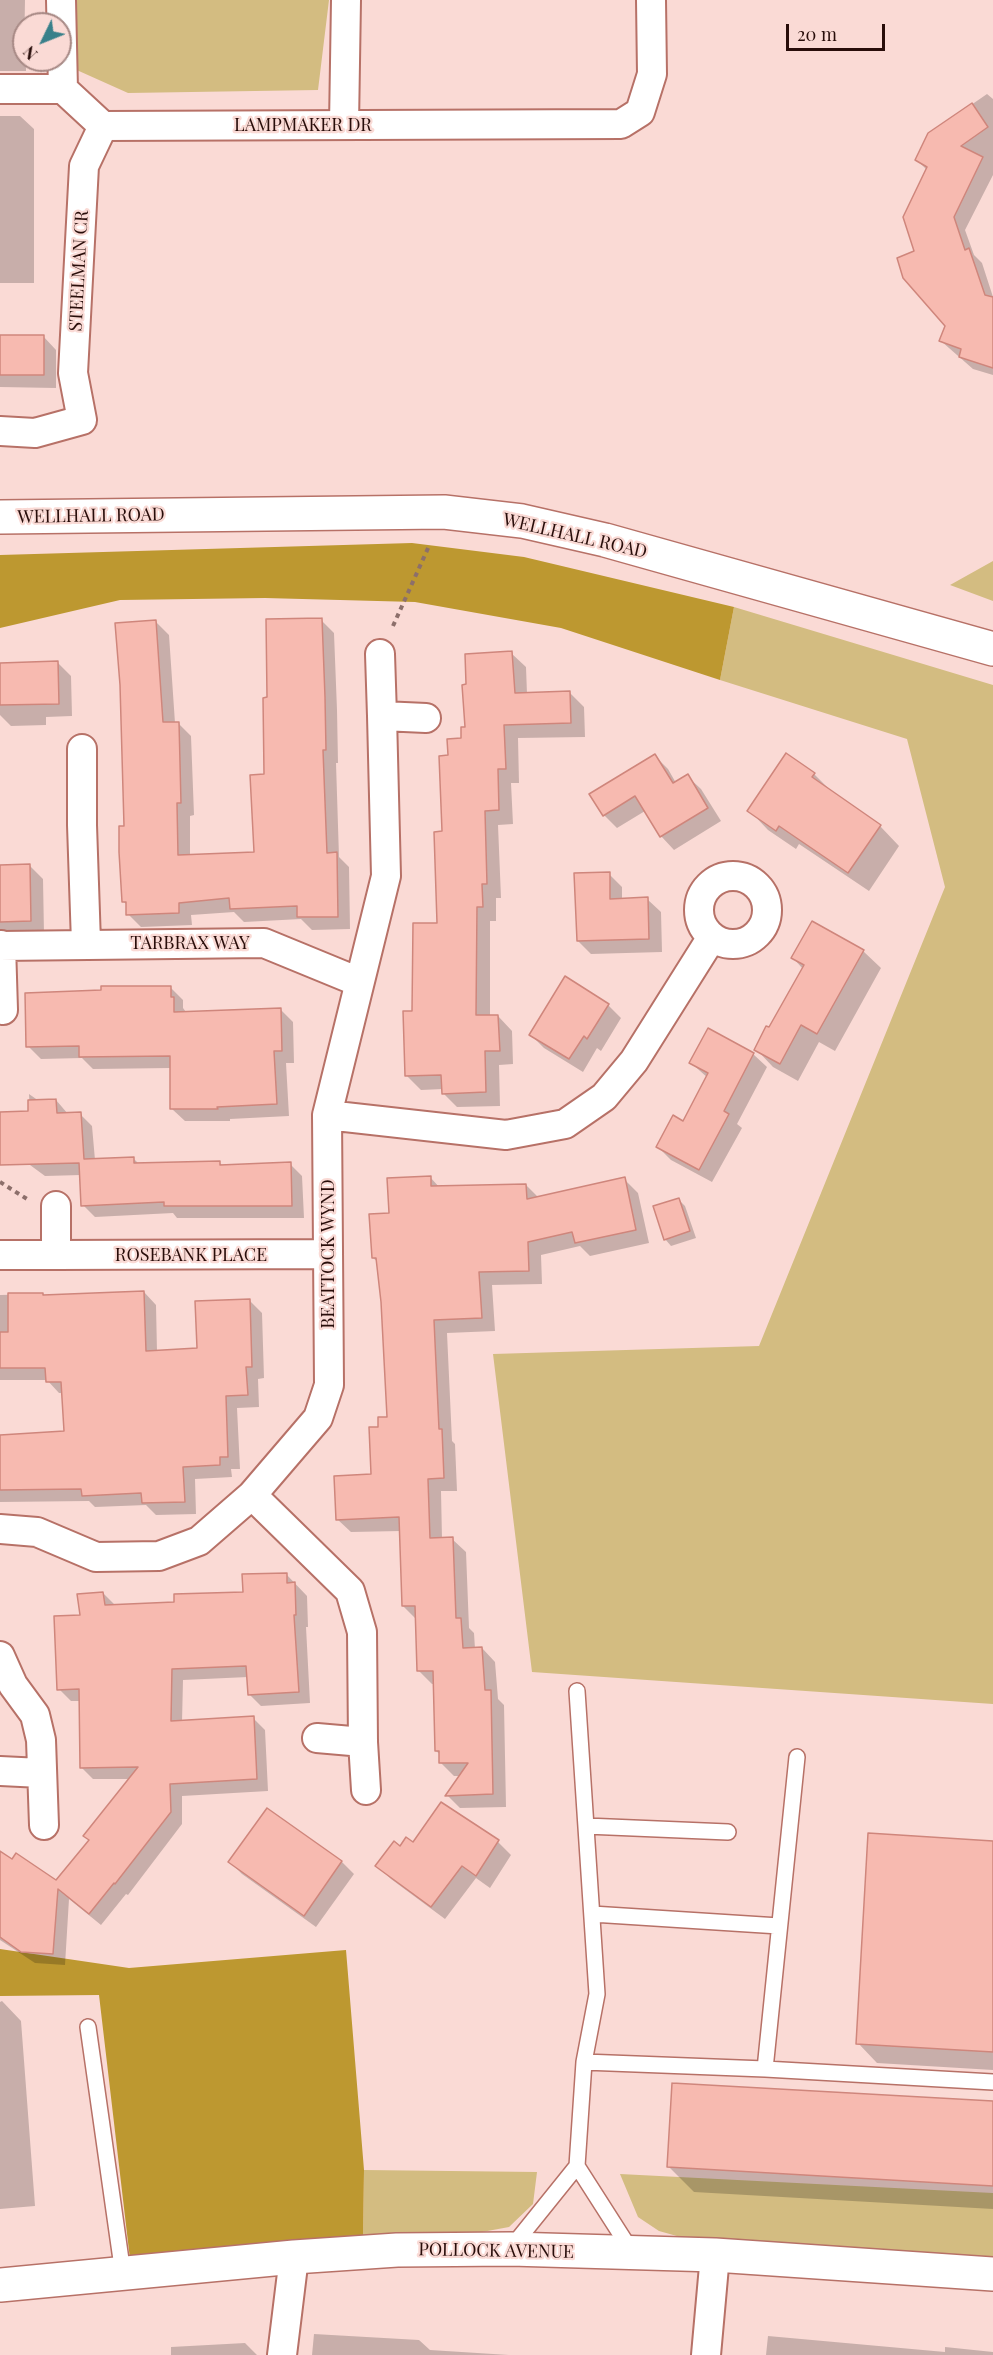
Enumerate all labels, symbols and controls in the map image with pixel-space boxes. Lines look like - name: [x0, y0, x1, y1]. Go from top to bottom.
- north arrow: [12, 12, 72, 72]
- scale bar: [789, 12, 888, 50]
- text: 20 m: [797, 22, 837, 46]
- text: N: [18, 42, 42, 65]
- street label: LAMPMAKER DR: [234, 114, 372, 136]
- street label: STEELMAN CR: [65, 210, 93, 332]
- street label: WELLHALL ROAD: [17, 504, 165, 528]
- street label: WELLHALL ROAD: [501, 509, 649, 563]
- street label: TARBRAX WAY: [130, 932, 250, 954]
- street label: BEATTOCK WYND: [317, 1179, 339, 1329]
- street label: ROSEBANK PLACE: [115, 1244, 267, 1266]
- street label: POLLOCK AVENUE: [418, 2239, 574, 2263]

